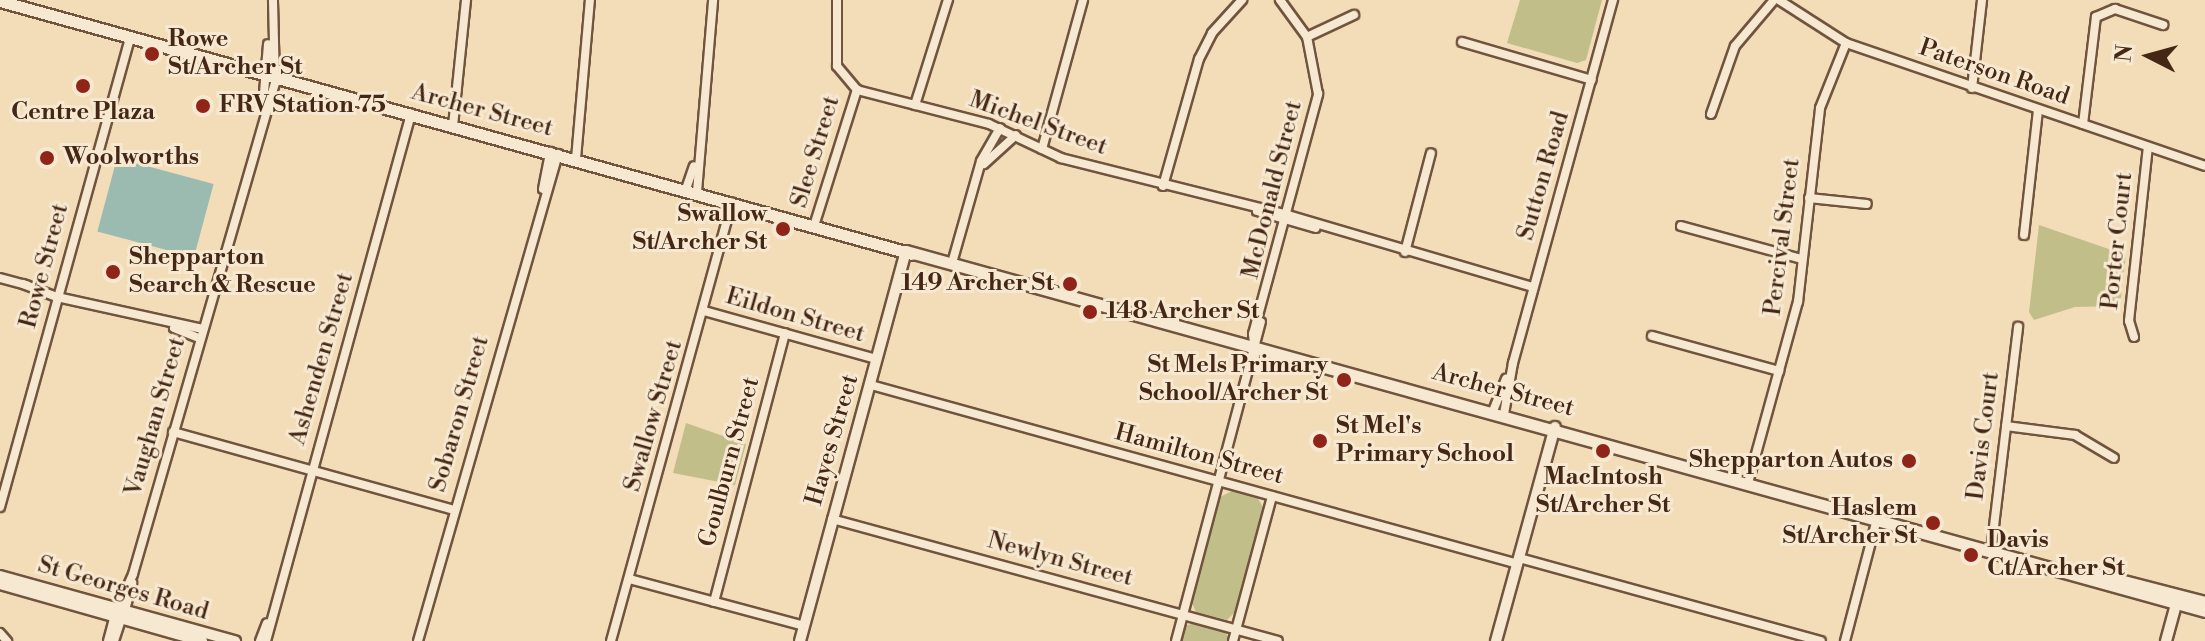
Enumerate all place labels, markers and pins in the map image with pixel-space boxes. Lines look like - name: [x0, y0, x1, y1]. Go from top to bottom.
- place label: Rowe St/Archer St: [168, 26, 303, 82]
- marker: Rowe St/Archer St: [143, 45, 161, 63]
- marker: Centre Plaza: [74, 77, 92, 95]
- place label: FRV Station 75: [219, 92, 386, 120]
- marker: FRV Station 75: [194, 97, 212, 115]
- place label: Centre Plaza: [11, 99, 155, 127]
- place label: Woolworths: [63, 144, 199, 172]
- marker: Woolworths: [38, 149, 56, 167]
- place label: Swallow St/Archer St: [632, 201, 767, 257]
- marker: Swallow St/Archer St: [774, 220, 792, 238]
- place label: Shepparton Search & Rescue: [129, 244, 316, 300]
- marker: Shepparton Search & Rescue: [104, 263, 122, 281]
- place label: 149 Archer St: [901, 270, 1054, 298]
- marker: 149 Archer St: [1061, 275, 1079, 293]
- place label: 148 Archer St: [1106, 298, 1259, 326]
- marker: 148 Archer St: [1081, 303, 1099, 321]
- place label: St Mels Primary School/Archer St: [1139, 352, 1328, 408]
- marker: St Mels Primary School/Archer St: [1335, 371, 1353, 389]
- place label: St Mel's Primary School: [1336, 413, 1514, 469]
- marker: St Mel's Primary School: [1311, 432, 1329, 450]
- marker: MacIntosh St/Archer St: [1594, 442, 1612, 460]
- place label: Shepparton Autos: [1689, 447, 1893, 475]
- marker: Shepparton Autos: [1900, 452, 1918, 470]
- place label: MacIntosh St/Archer St: [1536, 464, 1670, 520]
- place label: Haslem St/Archer St: [1782, 495, 1917, 551]
- marker: Haslem St/Archer St: [1924, 514, 1942, 532]
- place label: Davis Ct/Archer St: [1987, 527, 2125, 583]
- marker: Davis Ct/Archer St: [1962, 546, 1980, 564]

